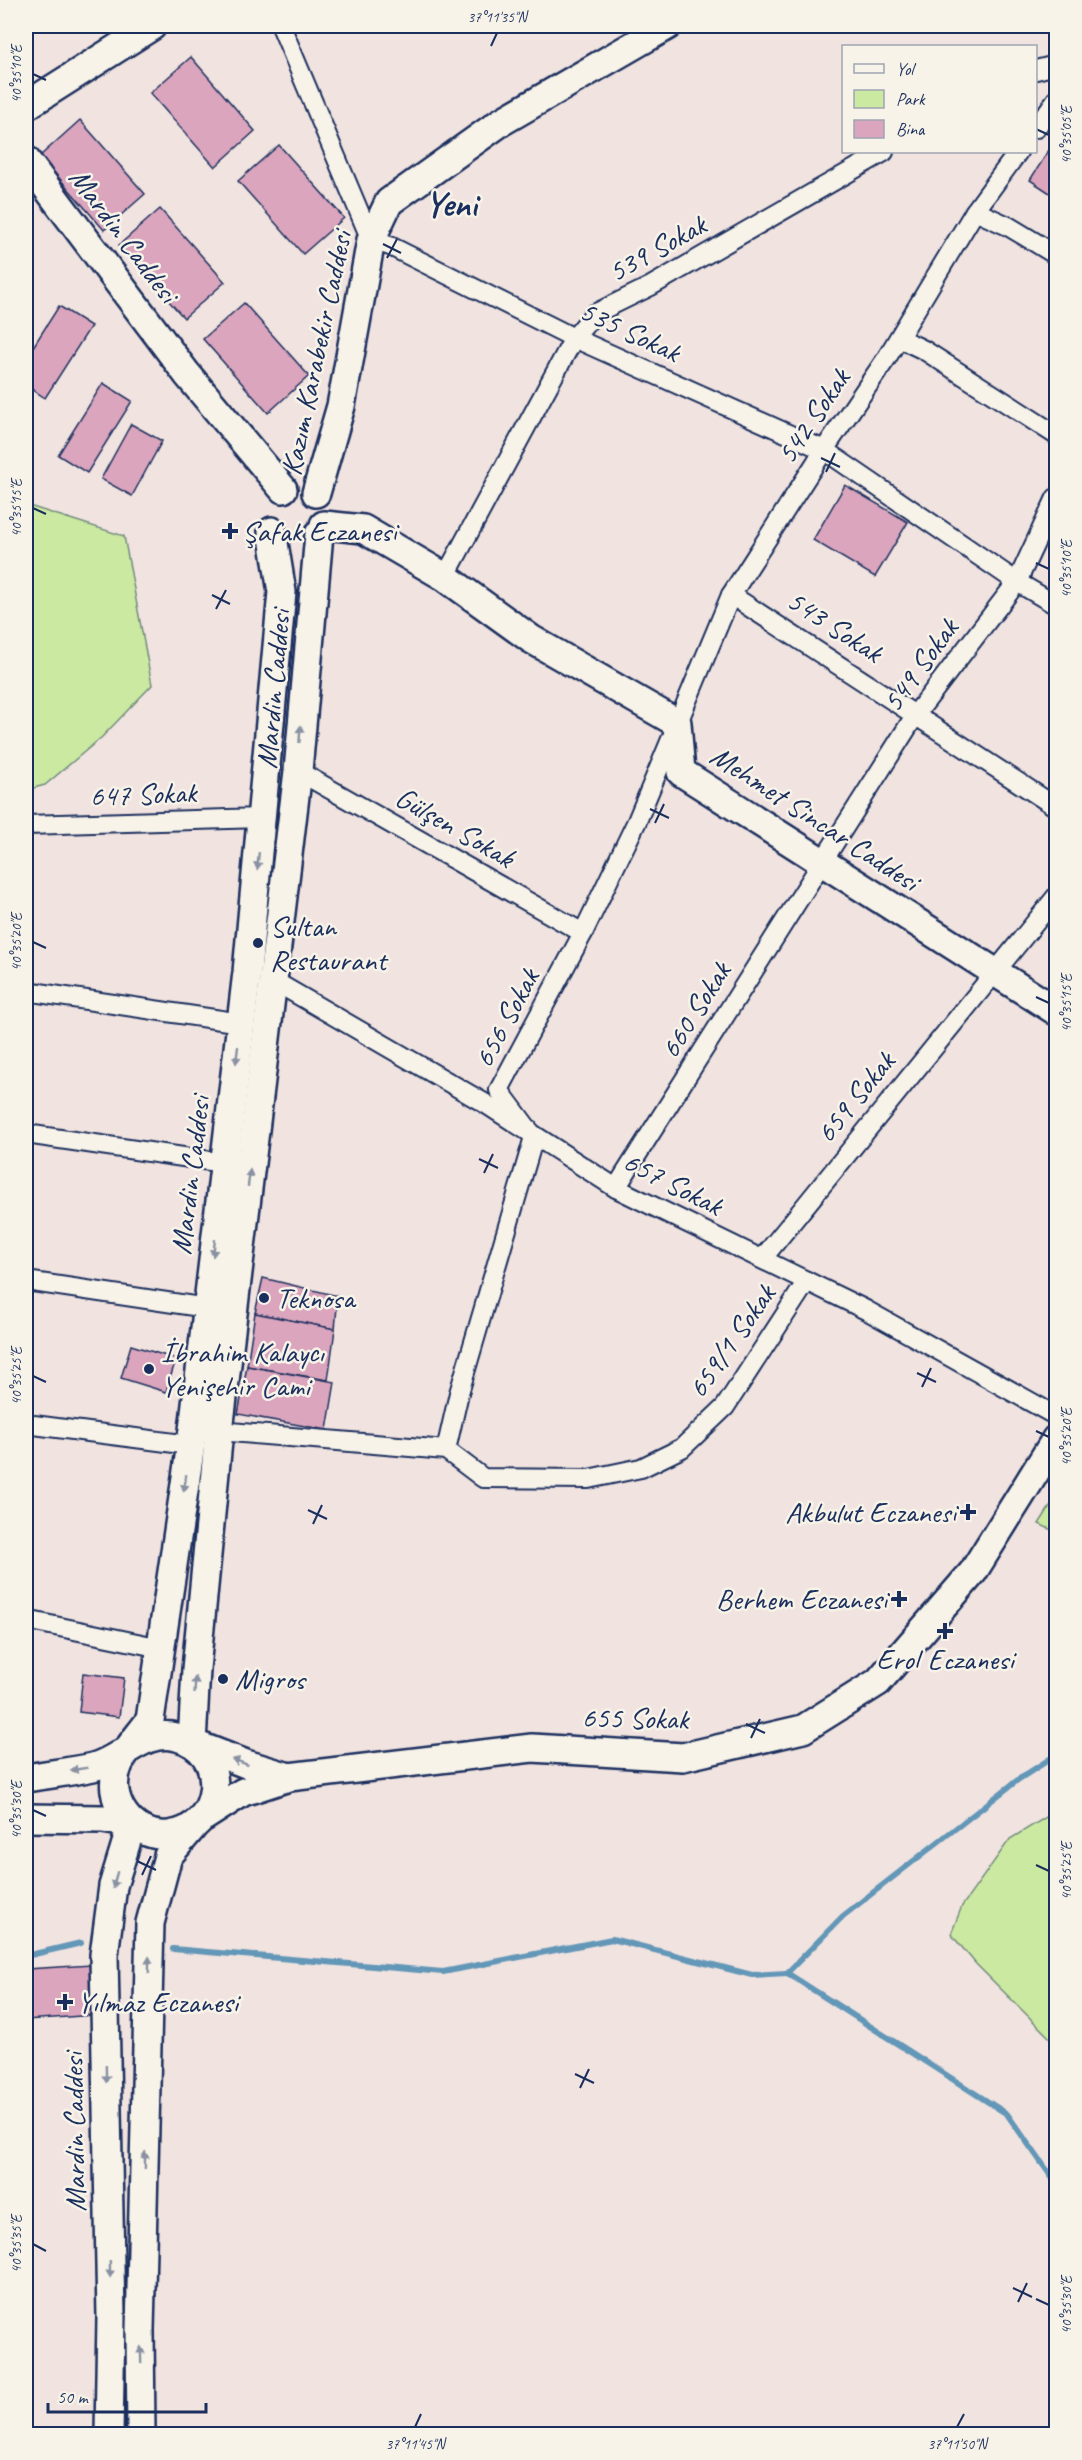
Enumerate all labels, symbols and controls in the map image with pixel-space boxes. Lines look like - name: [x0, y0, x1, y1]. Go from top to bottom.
- text: 37°11'35"N: [467, 8, 530, 27]
- text: 40°35'10"E: [7, 43, 26, 103]
- legend: [842, 45, 1037, 153]
- text: Yol: [896, 58, 916, 80]
- text: Park: [896, 88, 926, 110]
- text: 40°35'05"E: [1057, 104, 1076, 164]
- text: Bina: [896, 118, 926, 140]
- street label: Mardin Caddesi: [61, 160, 189, 313]
- district label: Yeni: [425, 181, 481, 227]
- street label: 539 Sokak: [601, 205, 715, 290]
- street label: Kazım Karabekir Caddesi: [272, 224, 361, 479]
- street label: 535 Sokak: [574, 291, 688, 372]
- street label: 542 Sokak: [767, 360, 860, 471]
- text: 40°35'15"E: [7, 477, 26, 537]
- place label: Şafak Eczanesi: [242, 512, 400, 550]
- marker: Şafak Eczanesi: [223, 524, 237, 538]
- text: 40°35'10"E: [1057, 538, 1076, 598]
- street label: 543 Sokak: [780, 581, 892, 672]
- street label: Mardin Caddesi: [247, 605, 299, 770]
- street label: 549 Sokak: [873, 609, 968, 719]
- one-way arrow: [295, 724, 305, 743]
- street label: Mehmet Sincar Caddesi: [703, 736, 929, 901]
- street label: 647 Sokak: [89, 773, 199, 815]
- street label: Gülşen Sokak: [389, 778, 523, 877]
- one-way arrow: [253, 851, 263, 870]
- place label: Sultan Restaurant: [270, 907, 389, 979]
- text: 40°35'20"E: [7, 911, 26, 971]
- marker: Sultan Restaurant: [251, 936, 265, 950]
- street label: 660 Sokak: [651, 953, 740, 1065]
- street label: 656 Sokak: [464, 960, 549, 1074]
- text: 40°35'15"E: [1057, 972, 1076, 1032]
- street label: 659 Sokak: [807, 1042, 905, 1150]
- one-way arrow: [233, 1045, 242, 1064]
- street label: Mardin Caddesi: [161, 1090, 219, 1256]
- street label: 657 Sokak: [617, 1142, 731, 1225]
- one-way arrow: [244, 1168, 253, 1187]
- one-way arrow: [209, 1239, 219, 1258]
- street label: 659/1 Sokak: [678, 1275, 785, 1405]
- place label: Teknosa: [276, 1279, 357, 1317]
- marker: Teknosa: [257, 1291, 271, 1305]
- place label: İbrahim Kalaycı Yenişehir Cami: [161, 1333, 325, 1405]
- text: 40°35'25"E: [7, 1345, 26, 1405]
- marker: İbrahim Kalaycı Yenişehir Cami: [142, 1362, 156, 1376]
- text: 40°35'20"E: [1057, 1406, 1076, 1466]
- one-way arrow: [180, 1474, 189, 1493]
- place label: Akbulut Eczanesi: [785, 1493, 959, 1531]
- marker: Akbulut Eczanesi: [961, 1505, 975, 1519]
- place label: Berhem Eczanesi: [716, 1580, 890, 1618]
- marker: Berhem Eczanesi: [892, 1592, 906, 1606]
- marker: Erol Eczanesi: [938, 1624, 952, 1638]
- place label: Erol Eczanesi: [876, 1640, 1017, 1678]
- place label: Migros: [235, 1660, 308, 1698]
- marker: Migros: [216, 1672, 230, 1686]
- one-way arrow: [191, 1675, 200, 1694]
- street label: 655 Sokak: [581, 1698, 691, 1738]
- one-way arrow: [231, 1757, 249, 1766]
- one-way arrow: [69, 1765, 88, 1774]
- text: 40°35'30"E: [7, 1779, 26, 1839]
- text: 40°35'25"E: [1057, 1840, 1076, 1900]
- one-way arrow: [110, 1871, 120, 1889]
- one-way arrow: [145, 1956, 154, 1975]
- place label: Yılmaz Eczanesi: [77, 1983, 241, 2021]
- marker: Yılmaz Eczanesi: [58, 1995, 72, 2009]
- street label: Mardin Caddesi: [54, 2049, 94, 2212]
- one-way arrow: [102, 2065, 111, 2084]
- one-way arrow: [140, 2151, 149, 2170]
- text: 40°35'35"E: [7, 2213, 26, 2273]
- one-way arrow: [105, 2260, 115, 2279]
- text: 40°35'30"E: [1057, 2274, 1076, 2334]
- one-way arrow: [136, 2346, 145, 2365]
- scale bar: [48, 2376, 206, 2414]
- text: 50 m: [57, 2386, 90, 2408]
- text: 37°11'45"N: [385, 2435, 448, 2454]
- text: 37°11'50"N: [927, 2435, 990, 2454]

